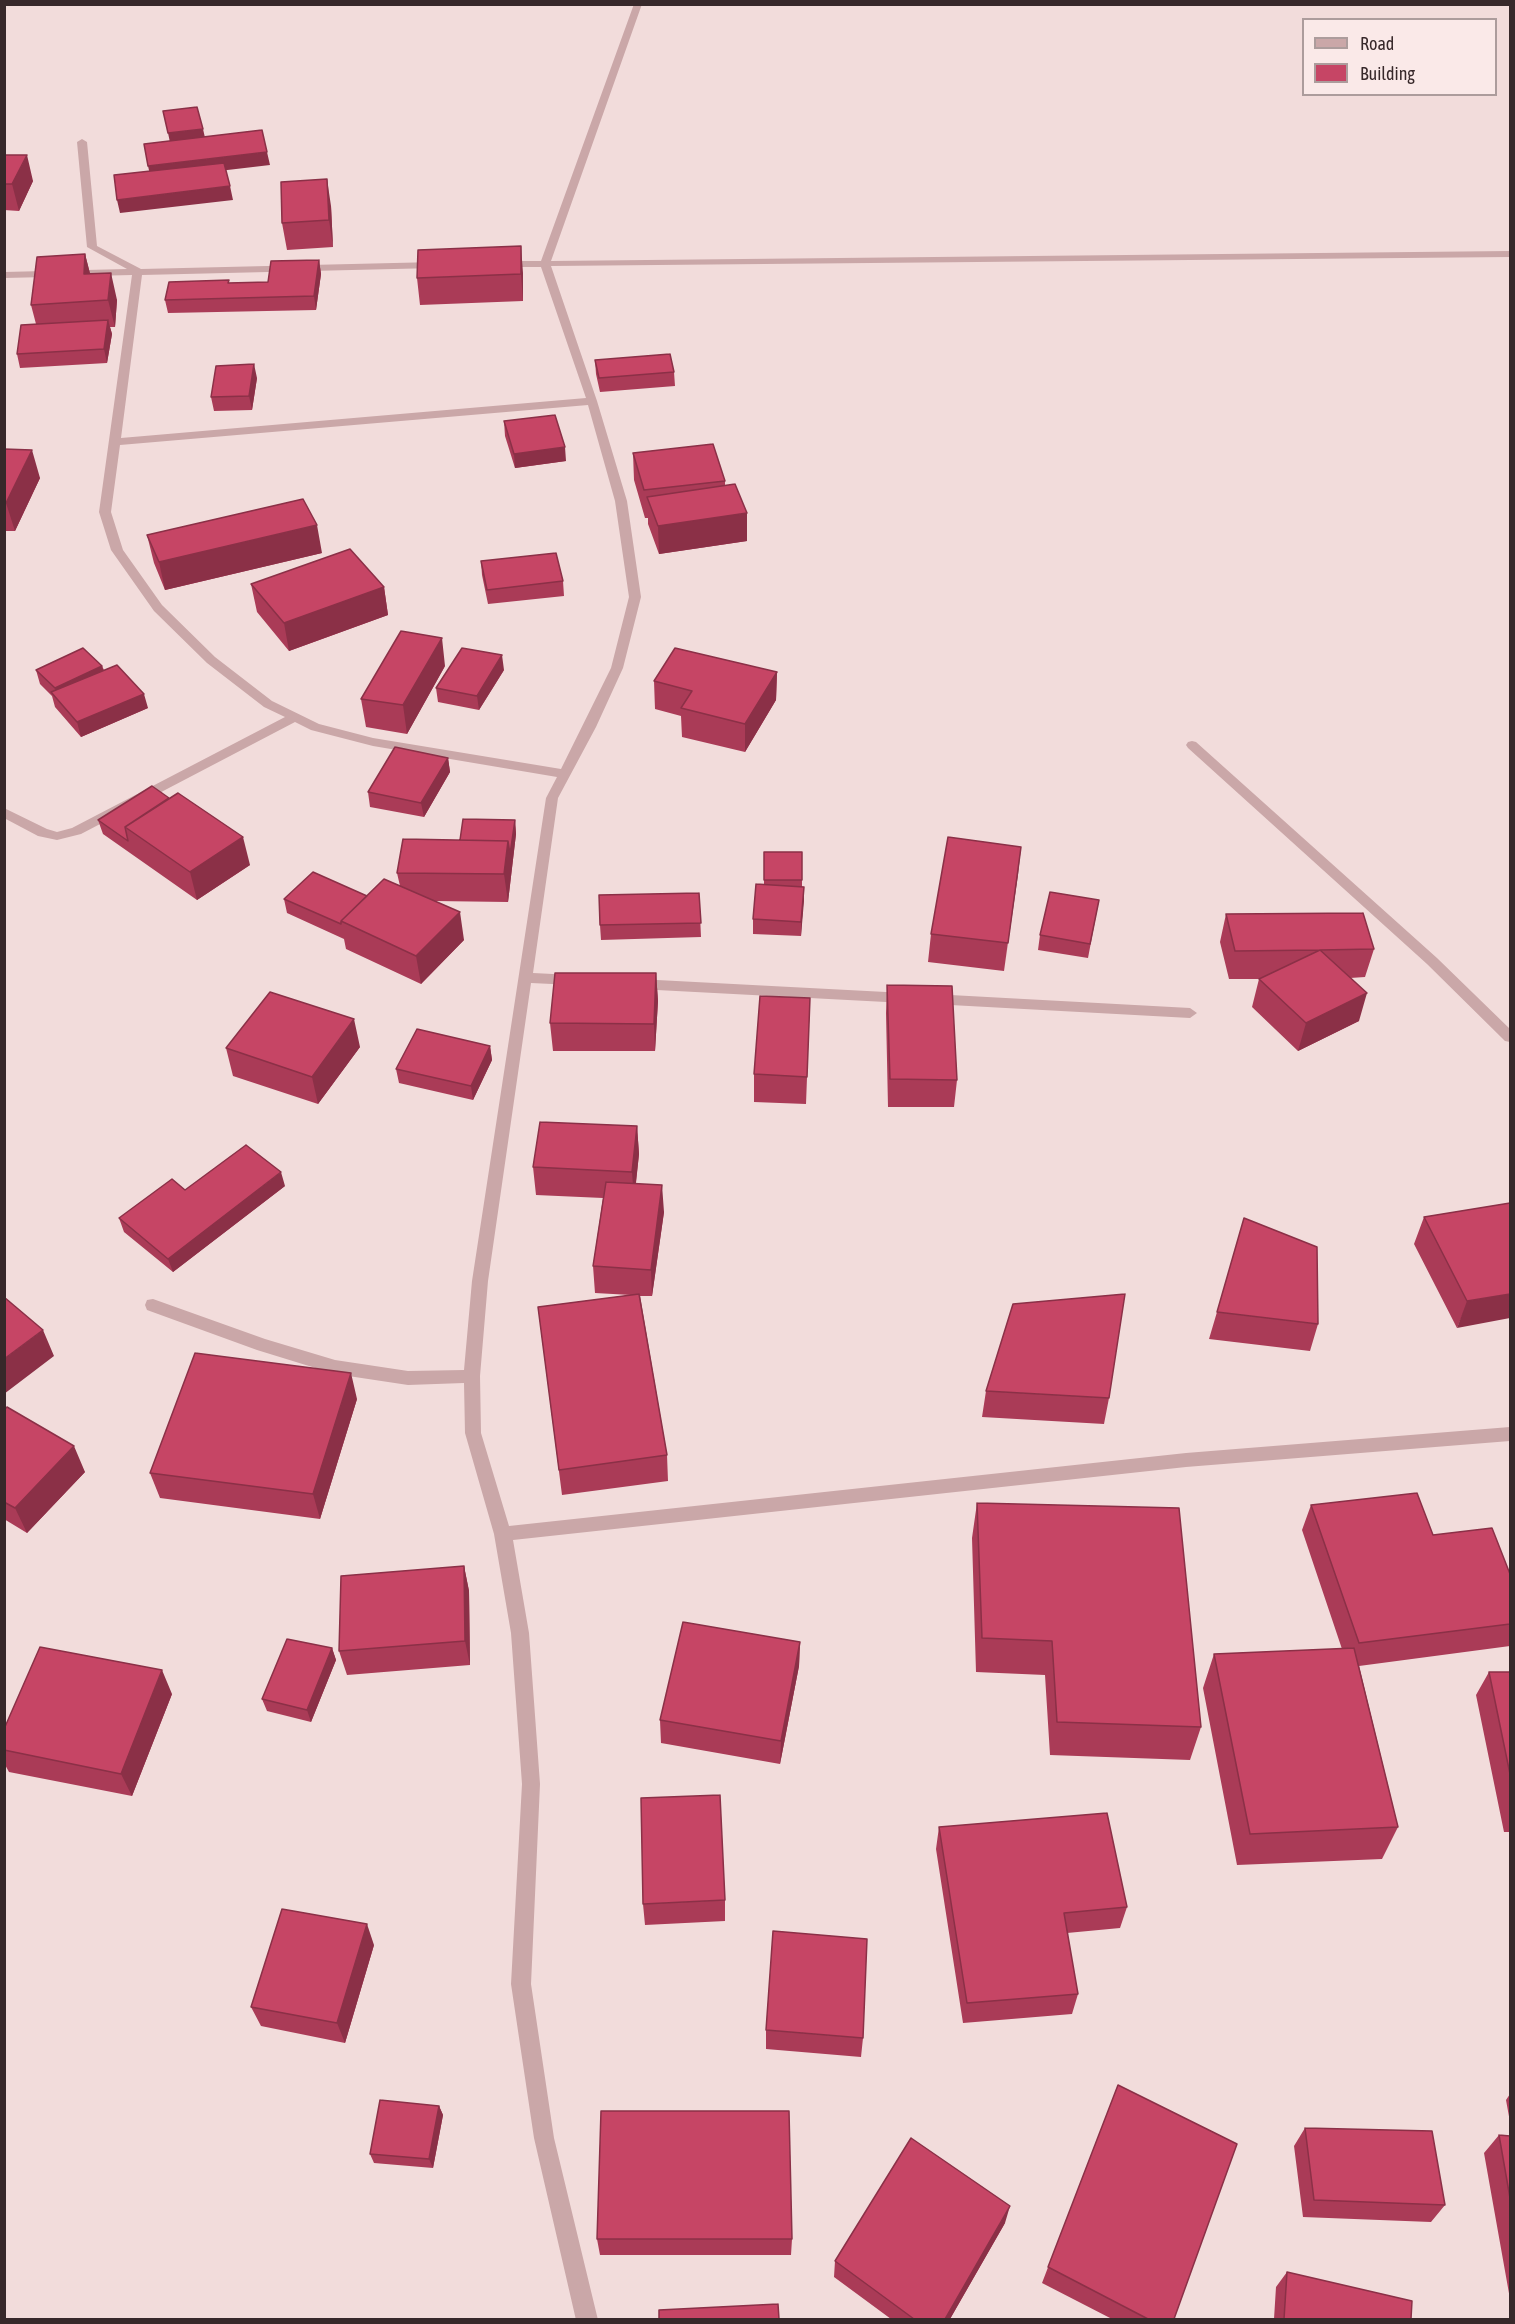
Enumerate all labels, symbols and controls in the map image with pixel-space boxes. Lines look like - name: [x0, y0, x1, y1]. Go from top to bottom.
- legend: [1302, 18, 1497, 96]
- text: Road: [1360, 33, 1394, 54]
- text: Building: [1360, 63, 1415, 84]

